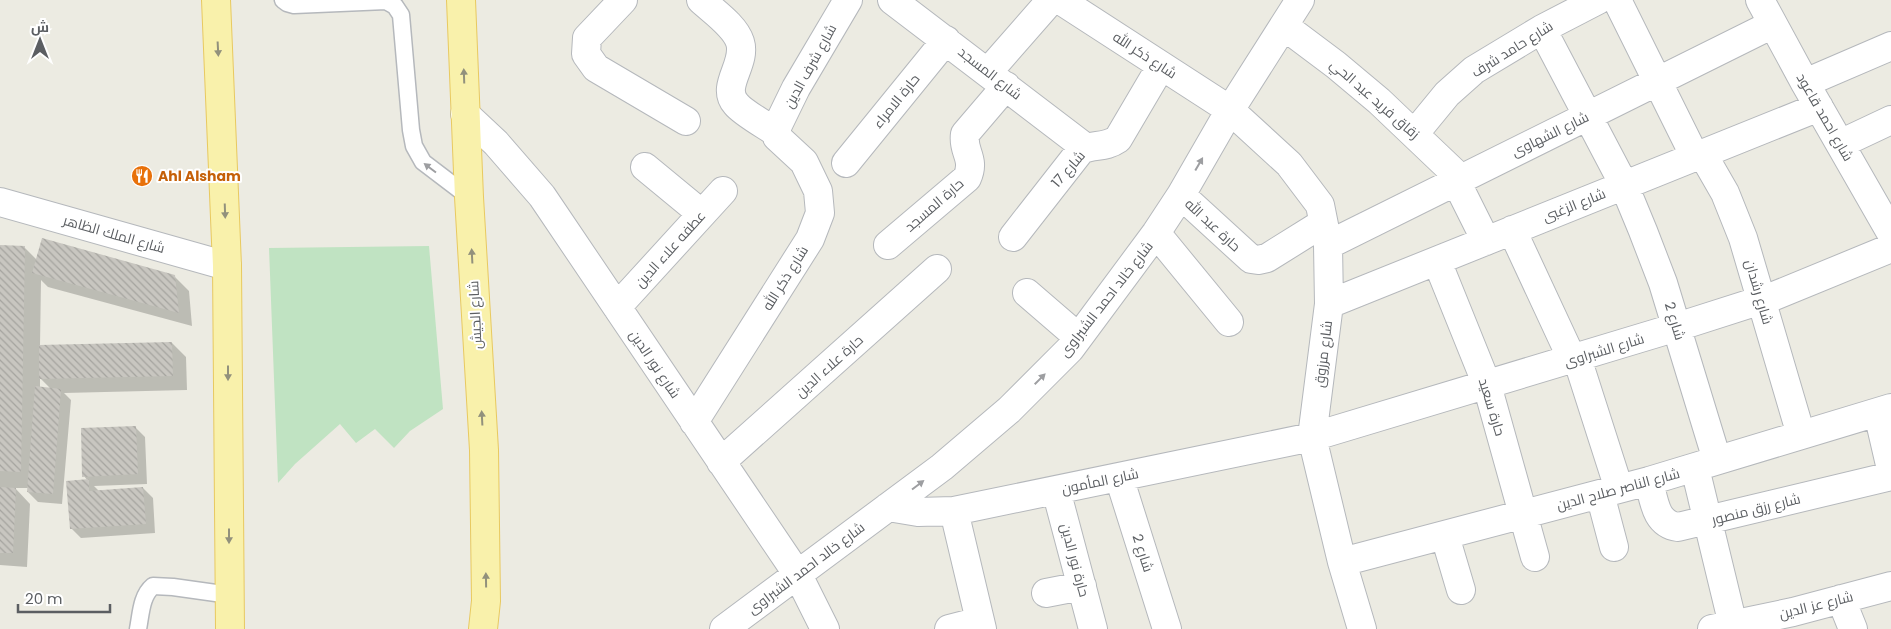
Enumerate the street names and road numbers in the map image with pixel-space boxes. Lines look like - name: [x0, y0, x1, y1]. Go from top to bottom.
- street label: شارع حامد شرف: [1467, 16, 1557, 82]
- street label: شارع شرف الدين: [779, 20, 841, 112]
- street label: شارع ذكر الله: [1109, 27, 1181, 83]
- street label: شارع المسجد: [954, 42, 1026, 104]
- street label: زقاق فريد عبد الحي: [1324, 54, 1424, 145]
- street label: شارع احمد قاعود: [1792, 69, 1858, 165]
- street label: حارة الامراء: [868, 70, 924, 132]
- street label: شارع الشهاوى: [1508, 107, 1592, 161]
- street label: شارع 17: [1046, 146, 1090, 192]
- street label: حارة المسجد: [900, 174, 968, 236]
- street label: شارع الزغبى: [1539, 183, 1609, 227]
- street label: حارة عبد الله: [1181, 194, 1245, 256]
- street label: عطفه علاء الدين: [630, 206, 710, 292]
- street label: شارع الملك الظاهر: [60, 210, 167, 258]
- street label: شارع خالد احمد الشبراوى: [1054, 237, 1158, 361]
- street label: شارع ذكر الله: [757, 242, 813, 314]
- street label: شارع رشدان: [1740, 257, 1778, 327]
- street label: شارع الجيش: [463, 280, 487, 350]
- street label: شارع 2: [1660, 299, 1690, 343]
- street label: شارع مرزوق: [1309, 319, 1337, 389]
- street label: شارع نور الدين: [625, 326, 685, 402]
- street label: شارع الشبراوى: [1561, 328, 1647, 372]
- street label: حارة علاء الدين: [791, 330, 867, 402]
- street label: حارة سعيد: [1474, 376, 1510, 438]
- street label: شارع المأمون: [1060, 463, 1140, 499]
- street label: شارع الناصر صلاح الدين: [1554, 463, 1682, 515]
- street label: شارع رزق منصور: [1709, 488, 1803, 530]
- street label: شارع خالد احمد الشبراوى: [743, 517, 869, 619]
- street label: حارة نور الدين: [1056, 521, 1094, 599]
- street label: شارع 2: [1127, 531, 1159, 575]
- street label: شارع عز الدين: [1777, 586, 1855, 624]

